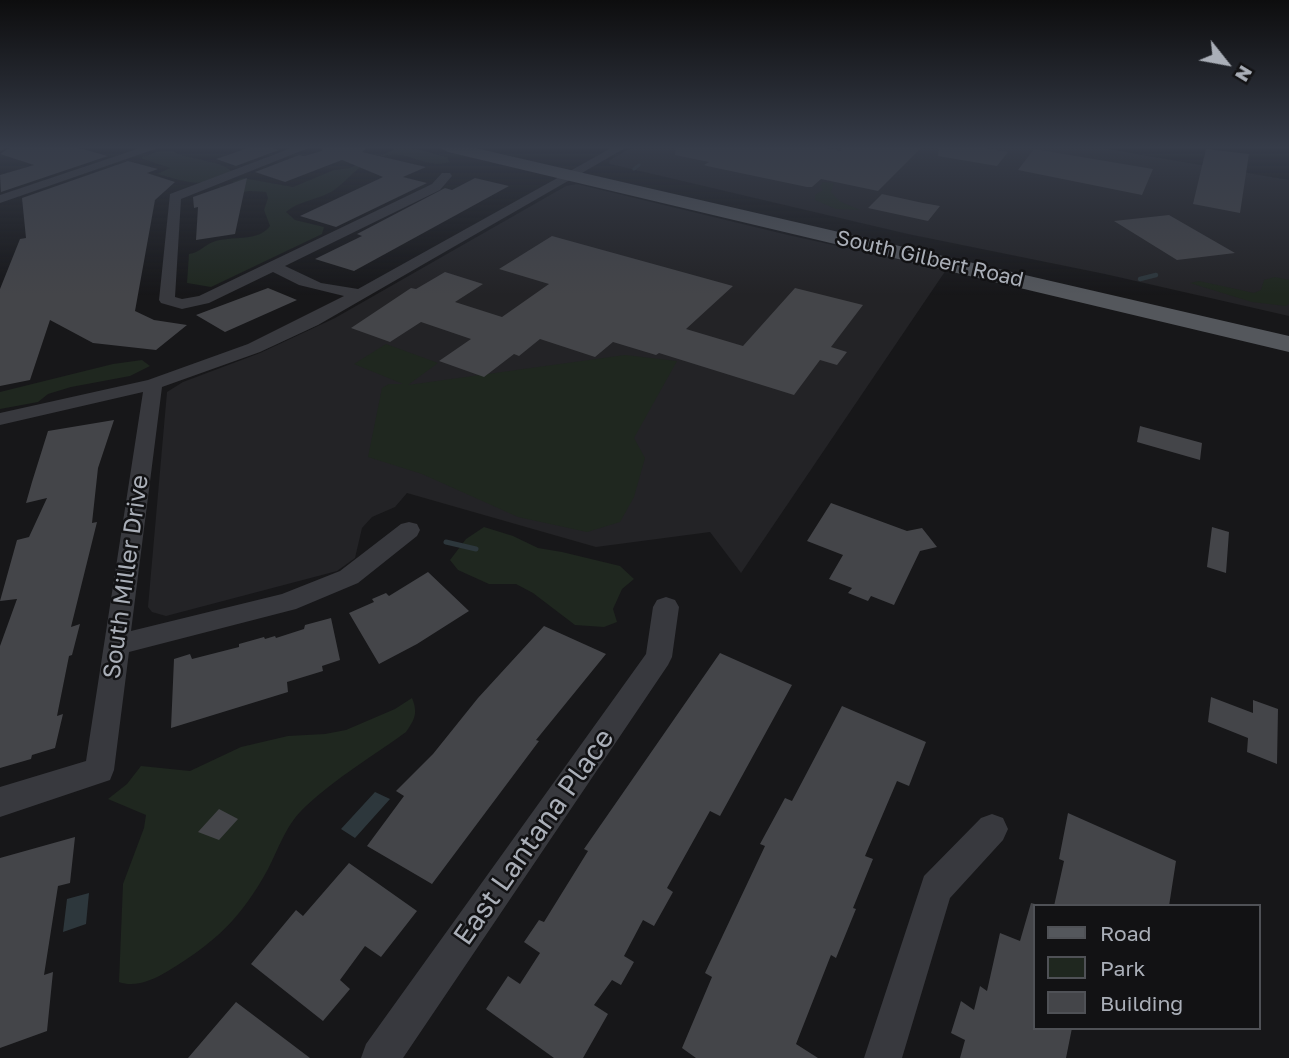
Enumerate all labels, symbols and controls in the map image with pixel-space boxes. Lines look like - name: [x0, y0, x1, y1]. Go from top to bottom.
- north arrow: [1191, 28, 1261, 98]
- text: N: [1231, 62, 1258, 86]
- street label: South Gilbert Road: [834, 225, 1026, 293]
- street label: South Miller Drive: [97, 473, 155, 681]
- street label: East Lantana Place: [447, 722, 621, 952]
- legend: [1034, 904, 1261, 1030]
- text: Road: [1100, 920, 1151, 946]
- text: Park: [1100, 955, 1145, 981]
- text: Building: [1100, 990, 1183, 1016]

